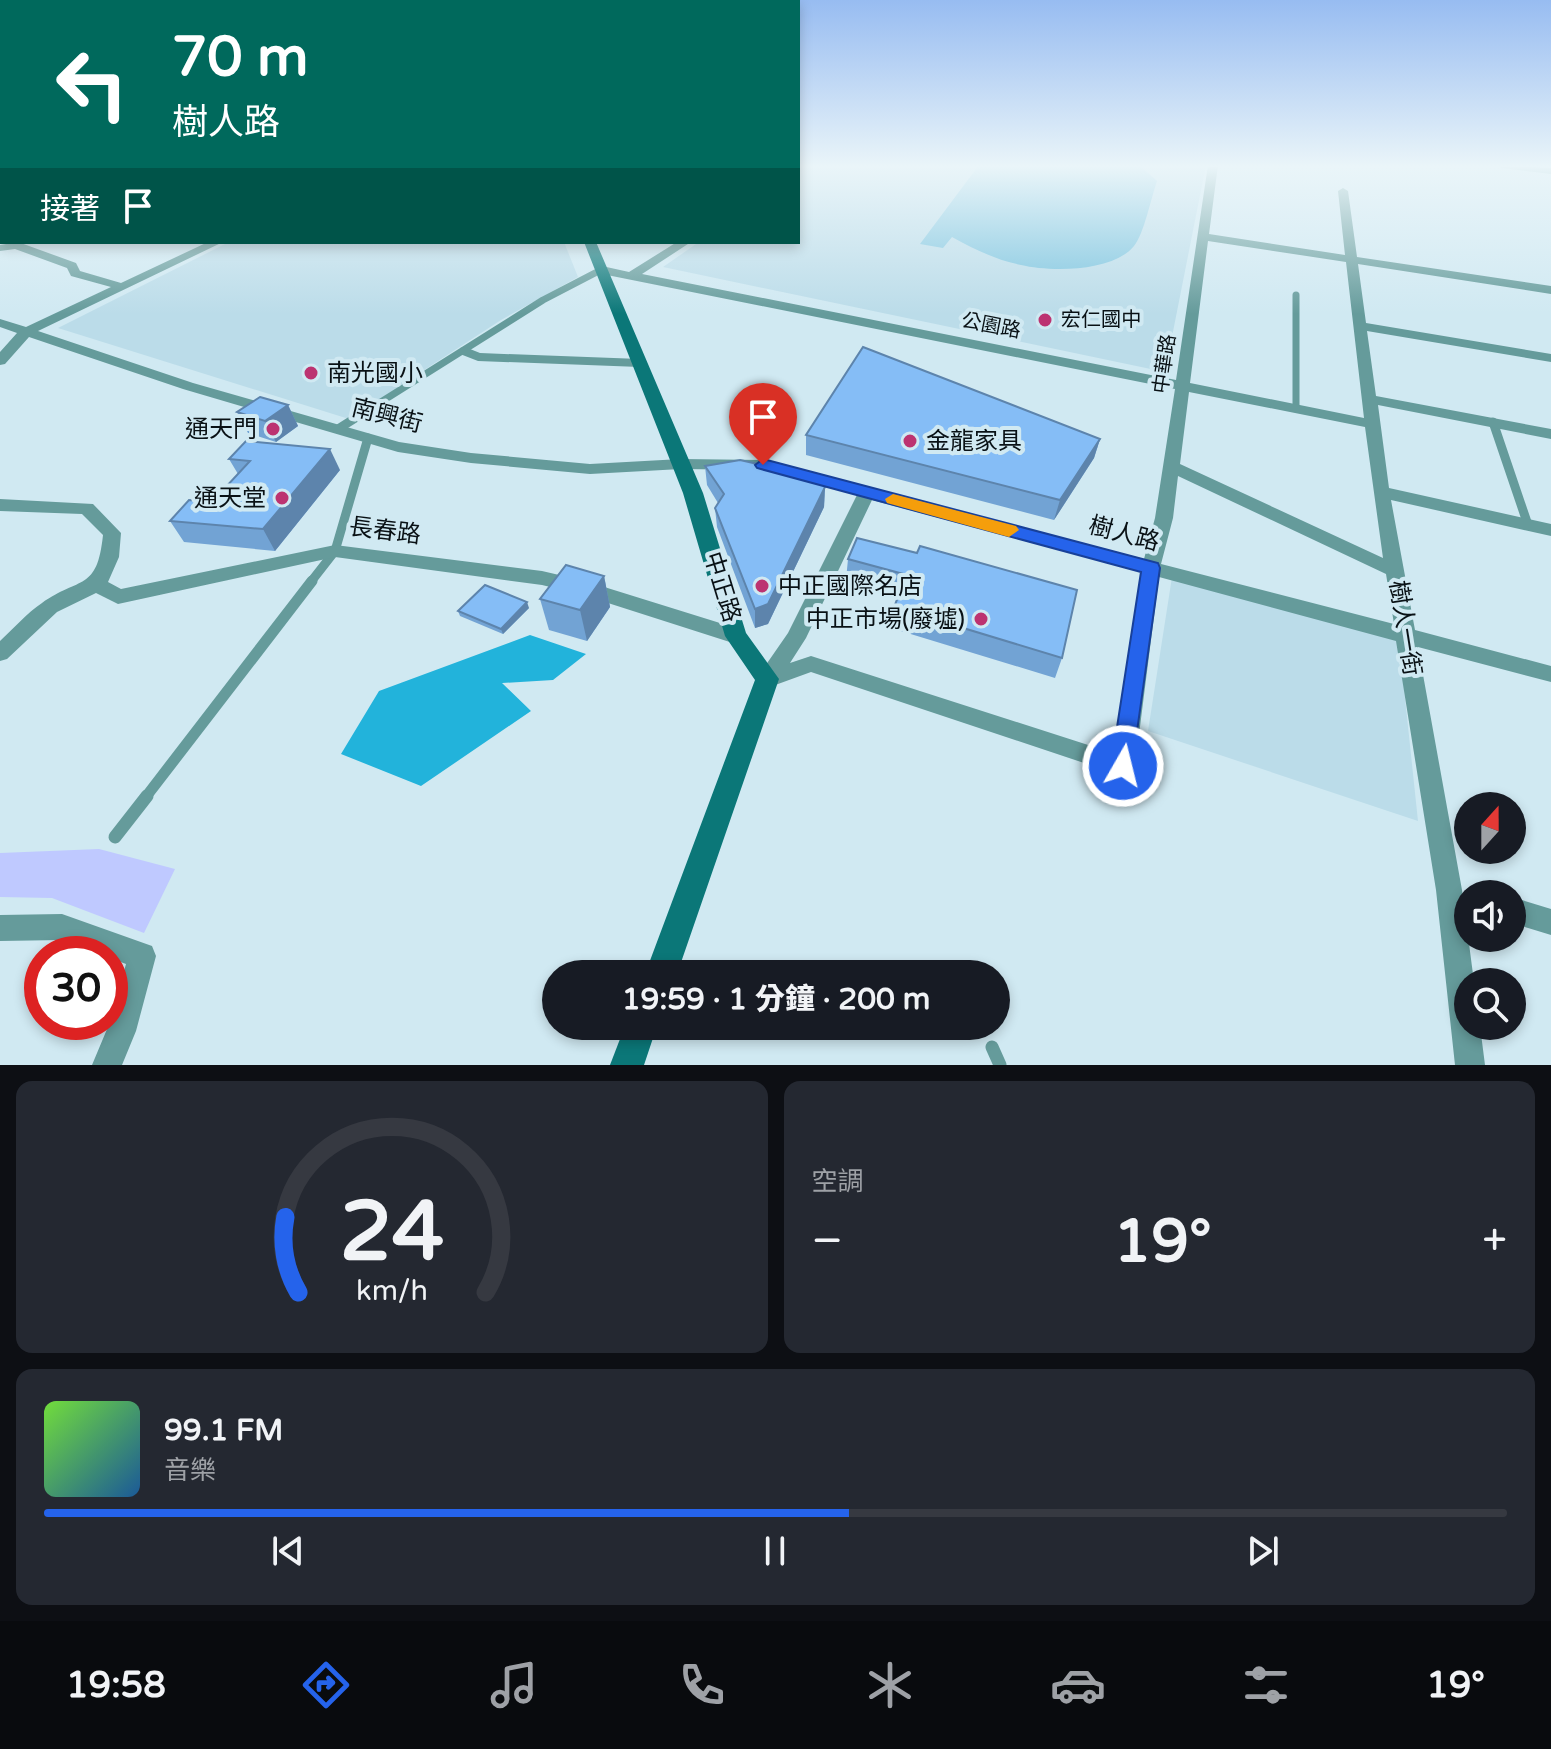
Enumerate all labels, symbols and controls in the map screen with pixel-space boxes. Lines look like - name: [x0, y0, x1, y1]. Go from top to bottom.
- text: 70 m: [172, 24, 308, 91]
- icon: left: [40, 32, 144, 136]
- text: 樹人路: [172, 101, 280, 144]
- icon: arrive: [116, 184, 160, 228]
- text: 接著: [40, 191, 100, 228]
- street label: 公園路: [959, 308, 1023, 344]
- place label: 宏仁國中: [1061, 308, 1141, 332]
- marker: 宏仁國中: [1036, 311, 1054, 329]
- street label: 中華路: [1149, 333, 1181, 395]
- place label: 南光國小: [327, 359, 423, 388]
- marker: 南光國小: [302, 364, 320, 382]
- pin: [729, 383, 797, 465]
- street label: 南興街: [349, 393, 425, 439]
- icon: arrive: [741, 395, 785, 439]
- place label: 通天門: [185, 415, 257, 444]
- marker: 通天門: [264, 420, 282, 438]
- place label: 金龍家具: [926, 427, 1022, 456]
- marker: 金龍家具: [901, 432, 919, 450]
- place label: 通天堂: [194, 484, 266, 513]
- marker: 通天堂: [273, 489, 291, 507]
- street label: 樹人路: [1085, 511, 1163, 557]
- street label: 長春路: [348, 512, 422, 550]
- street label: 中正路: [698, 548, 746, 626]
- place label: 中正國際名店: [778, 572, 922, 601]
- marker: 中正國際名店: [753, 577, 771, 595]
- street label: 樹人一街: [1383, 578, 1427, 678]
- place label: 中正市場(廢墟): [806, 605, 965, 634]
- marker: 中正市場(廢墟): [972, 610, 990, 628]
- position arrow: [1081, 724, 1165, 808]
- north arrow: [1454, 792, 1526, 864]
- map controls: [1454, 792, 1526, 1040]
- button: sound: [1454, 880, 1526, 952]
- speed limit sign: 30: [24, 936, 128, 1040]
- button: search: [1454, 968, 1526, 1040]
- text: 19:59 · 1 分鐘 · 200 m: [622, 981, 930, 1018]
- text: 空調: [812, 1166, 864, 1197]
- text: 24: [340, 1183, 444, 1283]
- text: 19°: [1114, 1206, 1212, 1278]
- text: −: [812, 1215, 843, 1268]
- text: +: [1482, 1215, 1507, 1268]
- text: km/h: [356, 1274, 428, 1308]
- text: 99.1 FM: [164, 1412, 283, 1449]
- text: 音樂: [164, 1455, 216, 1486]
- icon: previous: [266, 1529, 310, 1573]
- icon: pause: [753, 1529, 797, 1573]
- icon: next: [1241, 1529, 1285, 1573]
- icon: directions: [298, 1657, 354, 1713]
- icon: music: [486, 1657, 542, 1713]
- icon: phone: [674, 1657, 730, 1713]
- icon: climate: [862, 1657, 918, 1713]
- icon: car: [1050, 1657, 1106, 1713]
- icon: filters: [1238, 1657, 1294, 1713]
- text: 19:58: [66, 1664, 166, 1707]
- text: 19°: [1426, 1664, 1485, 1707]

